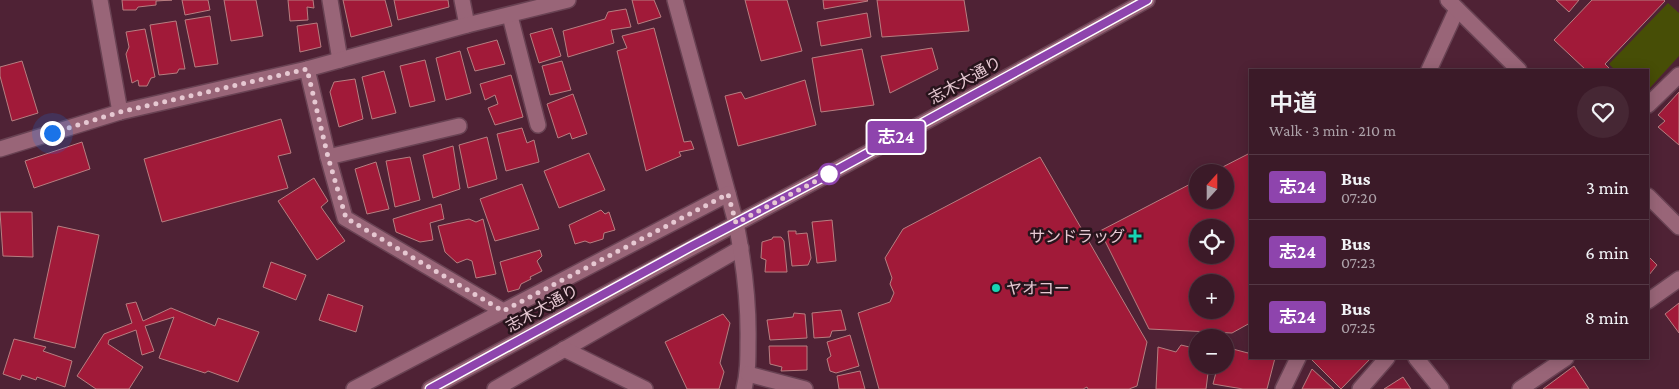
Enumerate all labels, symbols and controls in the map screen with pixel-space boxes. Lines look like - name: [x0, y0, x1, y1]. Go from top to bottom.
- street label: 志木大通り: [926, 53, 1004, 107]
- button: heart: [1577, 86, 1629, 138]
- text: 中道: [1269, 89, 1317, 116]
- your location: [40, 121, 65, 146]
- line badge: 志24: [867, 121, 925, 153]
- text: Walk · 3 min · 210 m: [1269, 122, 1396, 139]
- text: 志24: [878, 127, 914, 147]
- unlabelled marker: [818, 163, 840, 185]
- north arrow: [1189, 164, 1234, 209]
- map controls: [1189, 164, 1234, 374]
- text: Bus: [1341, 168, 1371, 189]
- text: 志24: [1279, 177, 1316, 197]
- text: 3 min: [1586, 177, 1629, 198]
- text: 07:20: [1341, 189, 1377, 206]
- button: locate: [1189, 219, 1234, 264]
- place label: サンドラッグ: [1029, 228, 1125, 245]
- marker: サンドラッグ: [1129, 230, 1141, 242]
- text: Bus: [1341, 233, 1371, 254]
- text: 志24: [1279, 242, 1316, 262]
- text: 6 min: [1585, 242, 1629, 263]
- text: 07:23: [1341, 254, 1376, 271]
- button: +: [1189, 274, 1234, 319]
- place label: ヤオコー: [1006, 280, 1070, 297]
- street label: 志木大通り: [503, 281, 581, 335]
- marker: ヤオコー: [990, 282, 1002, 294]
- text: Bus: [1341, 298, 1371, 319]
- text: 志24: [1279, 307, 1316, 327]
- text: 8 min: [1585, 307, 1629, 328]
- text: 07:25: [1341, 319, 1376, 336]
- button: −: [1189, 329, 1234, 374]

